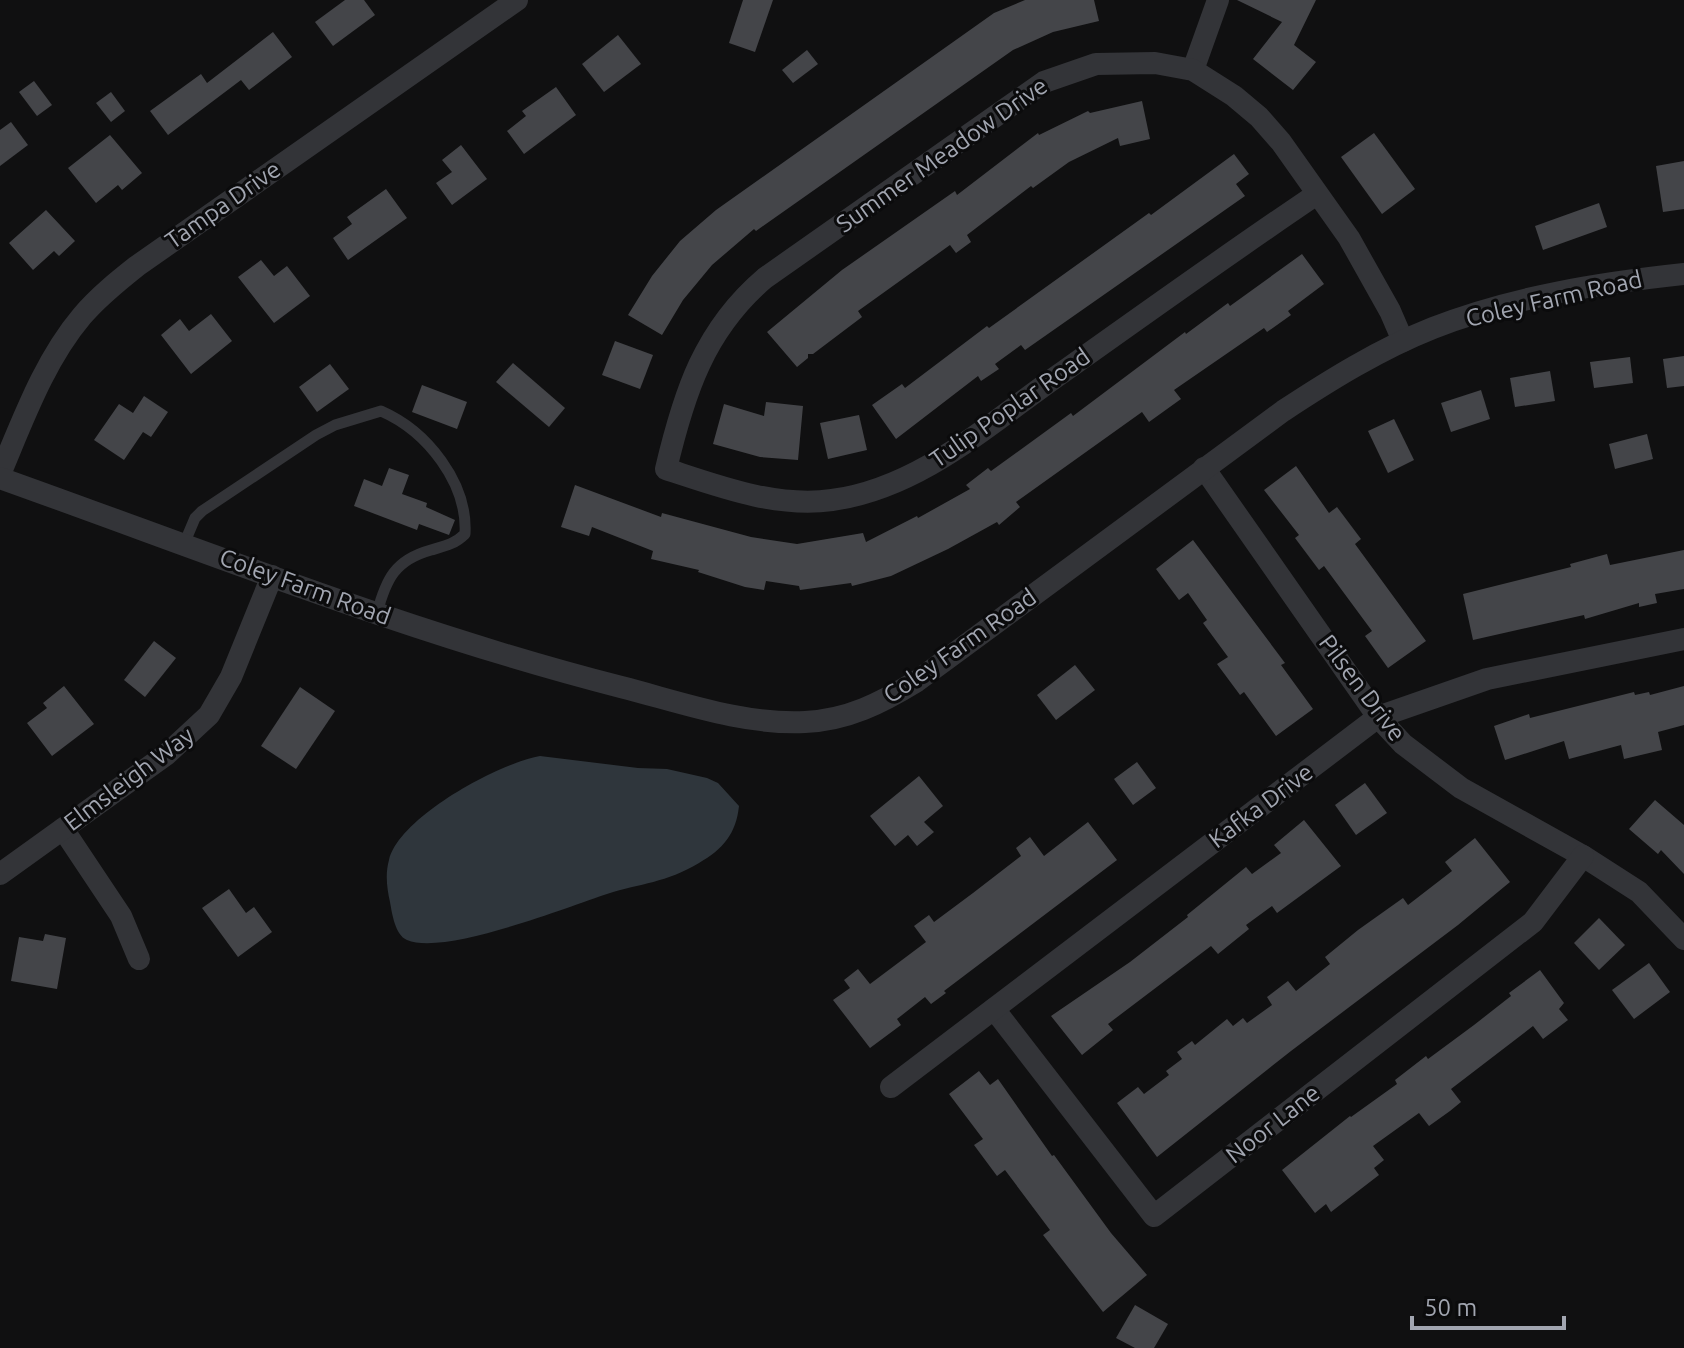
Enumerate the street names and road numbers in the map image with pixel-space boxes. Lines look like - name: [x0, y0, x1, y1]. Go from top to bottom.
- street label: Summer Meadow Drive: [831, 72, 1052, 238]
- street label: Tampa Drive: [160, 155, 285, 254]
- street label: Coley Farm Road: [1463, 265, 1645, 332]
- street label: Tulip Poplar Road: [925, 342, 1095, 473]
- street label: Coley Farm Road: [216, 543, 394, 630]
- street label: Coley Farm Road: [878, 583, 1041, 708]
- street label: Pilsen Drive: [1314, 629, 1411, 746]
- street label: Elmsleigh Way: [59, 721, 199, 836]
- street label: Kafka Drive: [1204, 758, 1318, 853]
- street label: Noor Lane: [1221, 1079, 1325, 1169]

